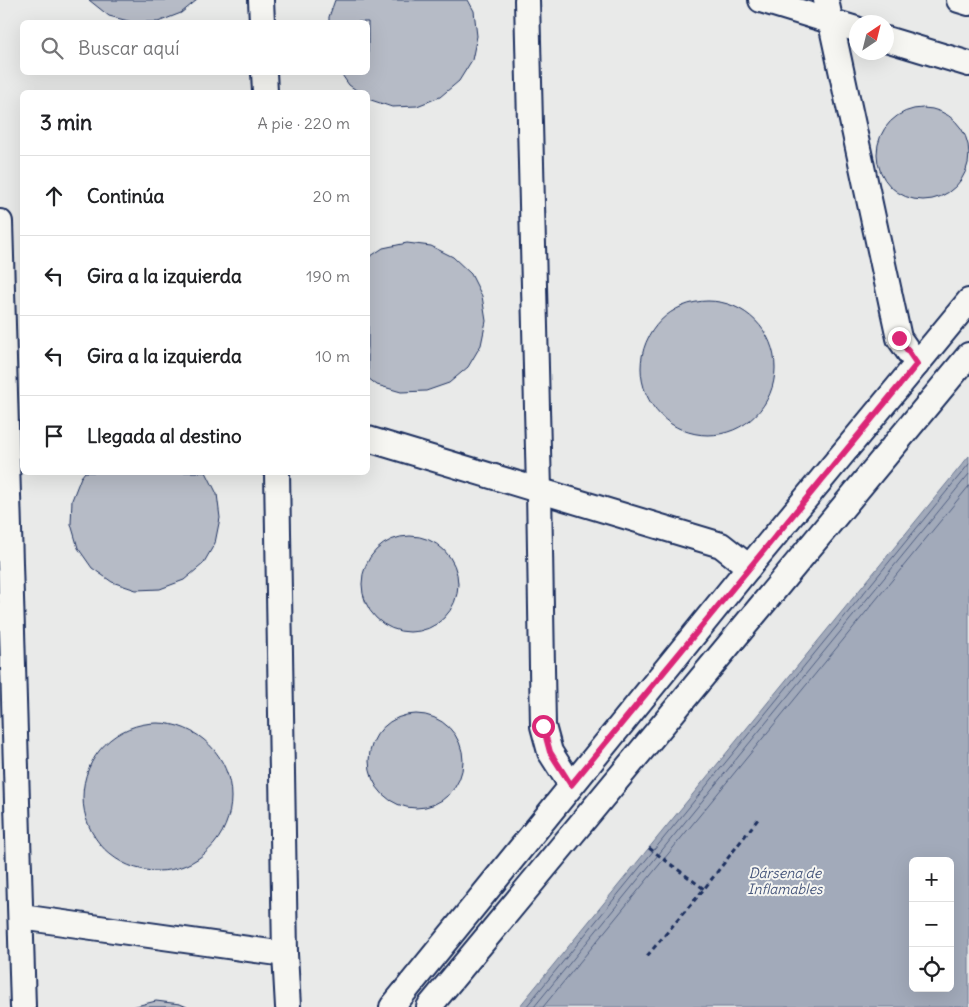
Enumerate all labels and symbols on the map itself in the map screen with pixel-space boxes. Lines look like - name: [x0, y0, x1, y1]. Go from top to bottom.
- north arrow: [849, 15, 894, 60]
- route end: [888, 327, 911, 350]
- route start: [532, 715, 555, 738]
- water label: Dársena de Inflamables: [748, 864, 824, 898]

